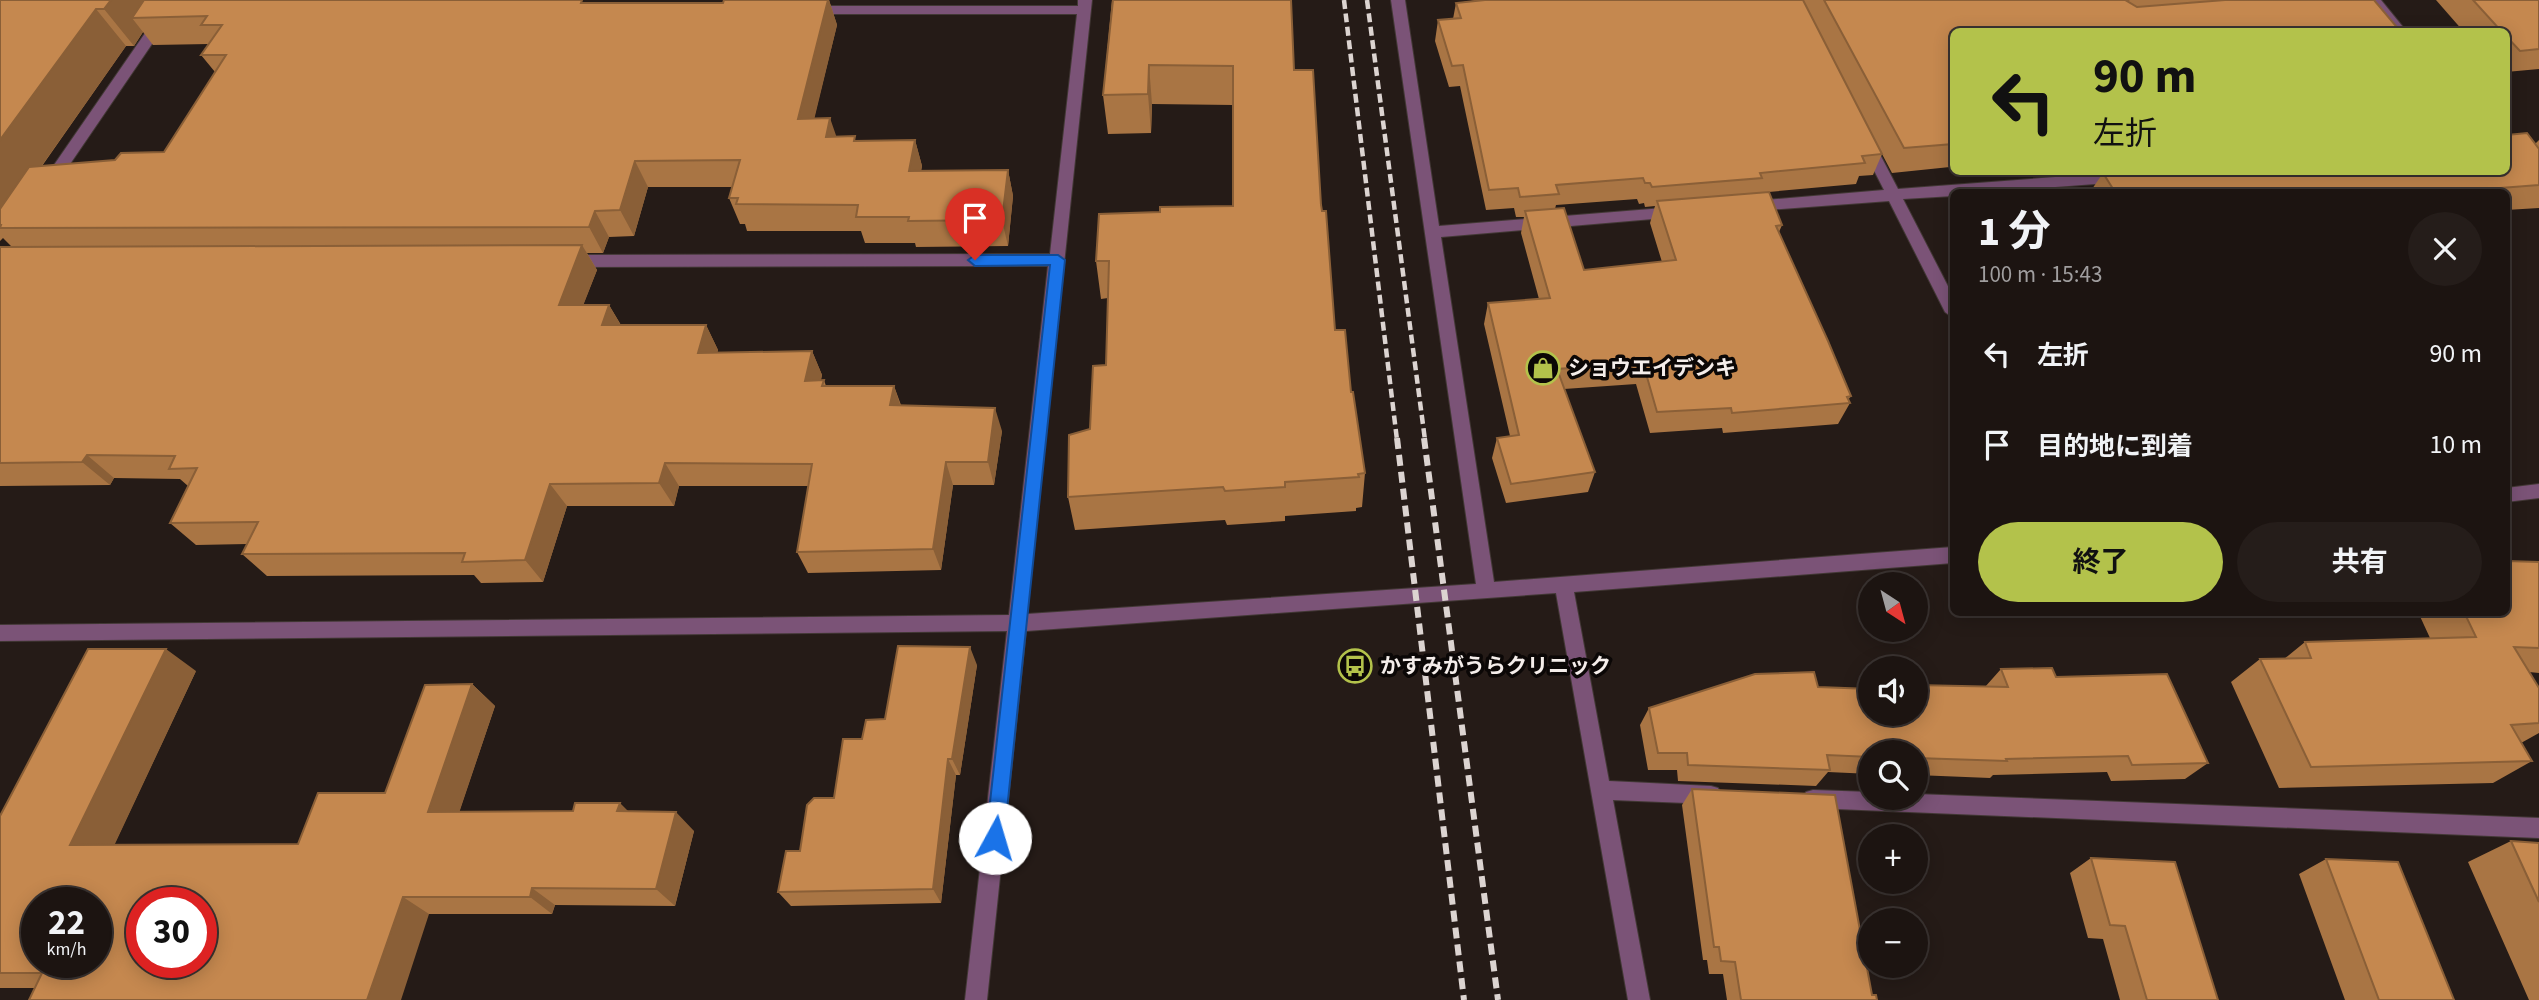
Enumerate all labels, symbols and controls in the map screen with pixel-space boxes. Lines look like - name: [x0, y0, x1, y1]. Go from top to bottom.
- text: 90 m: [2093, 42, 2197, 112]
- icon: left: [1978, 56, 2069, 147]
- text: 左折: [2093, 111, 2157, 157]
- pin: [945, 188, 1005, 260]
- icon: arrive: [956, 199, 994, 237]
- text: 1 分: [1978, 202, 2051, 262]
- button: close: [2408, 212, 2482, 286]
- text: 100 m · 15:43: [1978, 258, 2102, 291]
- icon: left: [1978, 335, 2016, 373]
- text: 90 m: [2429, 335, 2482, 372]
- text: 左折: [2037, 337, 2089, 374]
- shop icon: ショウエイデンキ: [1524, 349, 1562, 387]
- place label: ショウエイデンキ: [1568, 353, 1736, 383]
- icon: arrive: [1978, 426, 2016, 464]
- text: 10 m: [2429, 426, 2482, 463]
- text: 目的地に到着: [2037, 428, 2193, 465]
- button: 終了: [1978, 522, 2223, 602]
- button: 共有: [2237, 522, 2482, 602]
- north arrow: [1858, 572, 1928, 642]
- map controls: [1858, 572, 1928, 978]
- bus stop icon: かすみがうらクリニック: [1336, 647, 1374, 685]
- place label: かすみがうらクリニック: [1380, 651, 1611, 681]
- button: sound: [1858, 656, 1928, 726]
- button: search: [1858, 740, 1928, 810]
- position arrow: [958, 801, 1032, 875]
- button: +: [1858, 824, 1928, 894]
- speed limit sign: 30: [126, 887, 217, 978]
- text: 22: [48, 898, 85, 948]
- button: −: [1858, 908, 1928, 978]
- text: km/h: [47, 937, 86, 962]

